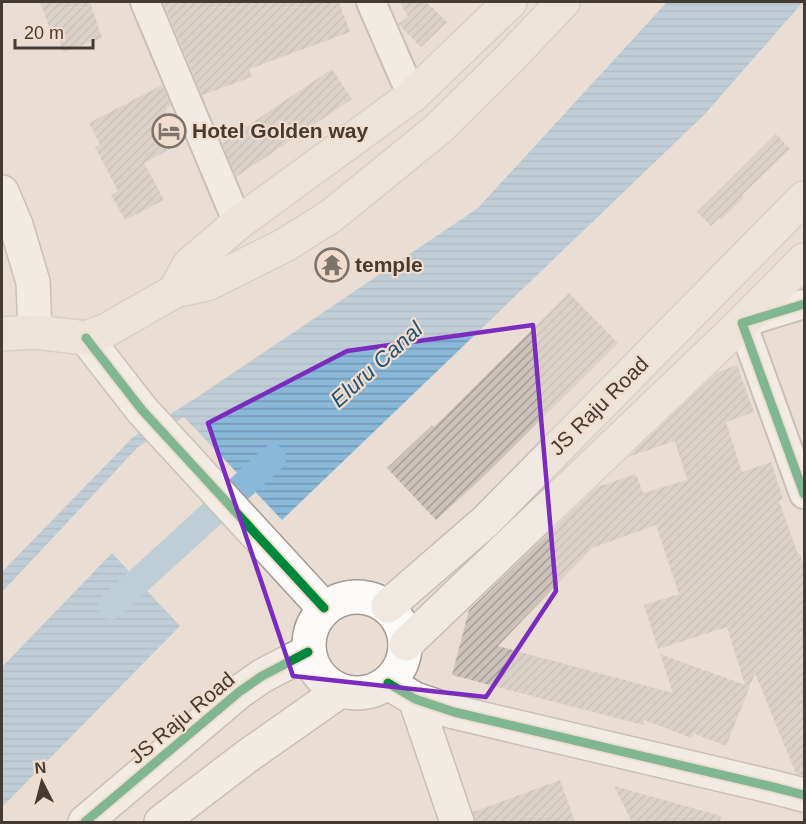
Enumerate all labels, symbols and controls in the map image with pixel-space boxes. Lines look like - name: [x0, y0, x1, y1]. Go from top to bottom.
- scale bar: [15, 12, 93, 50]
- text: 20 m: [24, 23, 64, 43]
- hotel icon: Hotel Golden way: [151, 113, 187, 149]
- place label: Hotel Golden way: [192, 119, 369, 142]
- temple icon: temple: [314, 247, 350, 283]
- place label: temple: [355, 253, 423, 276]
- water label: Eluru Canal: [325, 316, 428, 412]
- street label: JS Raju Road: [545, 352, 653, 460]
- street label: JS Raju Road: [125, 667, 239, 768]
- north arrow: [12, 752, 72, 812]
- text: N: [34, 759, 47, 777]

